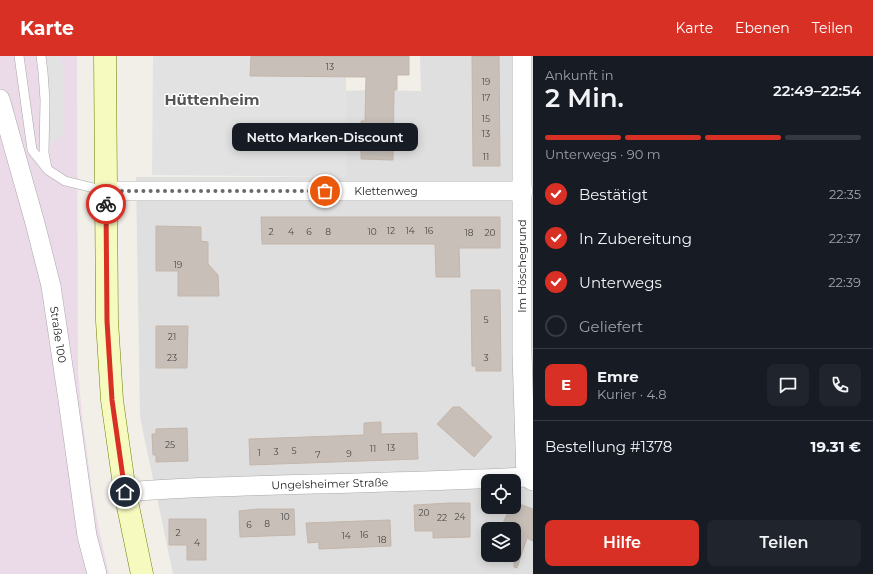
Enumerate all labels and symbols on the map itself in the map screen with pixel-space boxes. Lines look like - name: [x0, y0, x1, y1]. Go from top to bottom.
- house number: 13: [326, 61, 334, 72]
- house number: 19: [482, 76, 491, 87]
- district label: Hüttenheim: [164, 90, 260, 109]
- house number: 17: [482, 92, 490, 103]
- house number: 15: [482, 113, 490, 124]
- callout: Netto Marken-Discount: [232, 123, 418, 151]
- house number: 13: [482, 128, 490, 139]
- house number: 11: [483, 151, 489, 162]
- pin: [308, 174, 342, 208]
- courier: [86, 184, 126, 224]
- street label: Klettenweg: [354, 184, 418, 198]
- street label: Im Höschegrund: [515, 219, 529, 313]
- house number: 12: [387, 225, 395, 236]
- house number: 14: [405, 225, 415, 236]
- house number: 16: [425, 225, 434, 236]
- house number: 2: [268, 226, 274, 237]
- house number: 4: [288, 226, 294, 237]
- house number: 6: [306, 226, 312, 237]
- house number: 8: [325, 226, 331, 237]
- house number: 10: [367, 226, 377, 237]
- house number: 18: [465, 227, 474, 238]
- house number: 20: [484, 227, 496, 238]
- house number: 19: [174, 259, 183, 270]
- street label: Straße 100: [47, 305, 69, 364]
- house number: 5: [483, 314, 489, 325]
- house number: 21: [168, 331, 176, 342]
- house number: 23: [167, 352, 177, 363]
- house number: 3: [483, 352, 489, 363]
- house number: 25: [165, 439, 175, 450]
- house number: 13: [387, 442, 395, 453]
- house number: 11: [370, 443, 376, 454]
- house number: 5: [291, 445, 297, 456]
- house number: 3: [273, 446, 279, 457]
- house number: 1: [257, 447, 261, 458]
- house number: 9: [346, 448, 352, 459]
- house number: 7: [315, 449, 321, 460]
- pin: [108, 475, 142, 509]
- street label: Ungelsheimer Straße: [271, 475, 389, 492]
- house number: 20: [418, 507, 430, 518]
- house number: 10: [280, 511, 290, 522]
- house number: 24: [455, 511, 465, 522]
- house number: 22: [437, 512, 447, 523]
- house number: 8: [264, 518, 270, 529]
- house number: 6: [246, 519, 252, 530]
- house number: 2: [175, 527, 181, 538]
- house number: 16: [360, 529, 369, 540]
- house number: 14: [341, 530, 351, 541]
- house number: 18: [378, 534, 387, 545]
- house number: 4: [194, 537, 200, 548]

